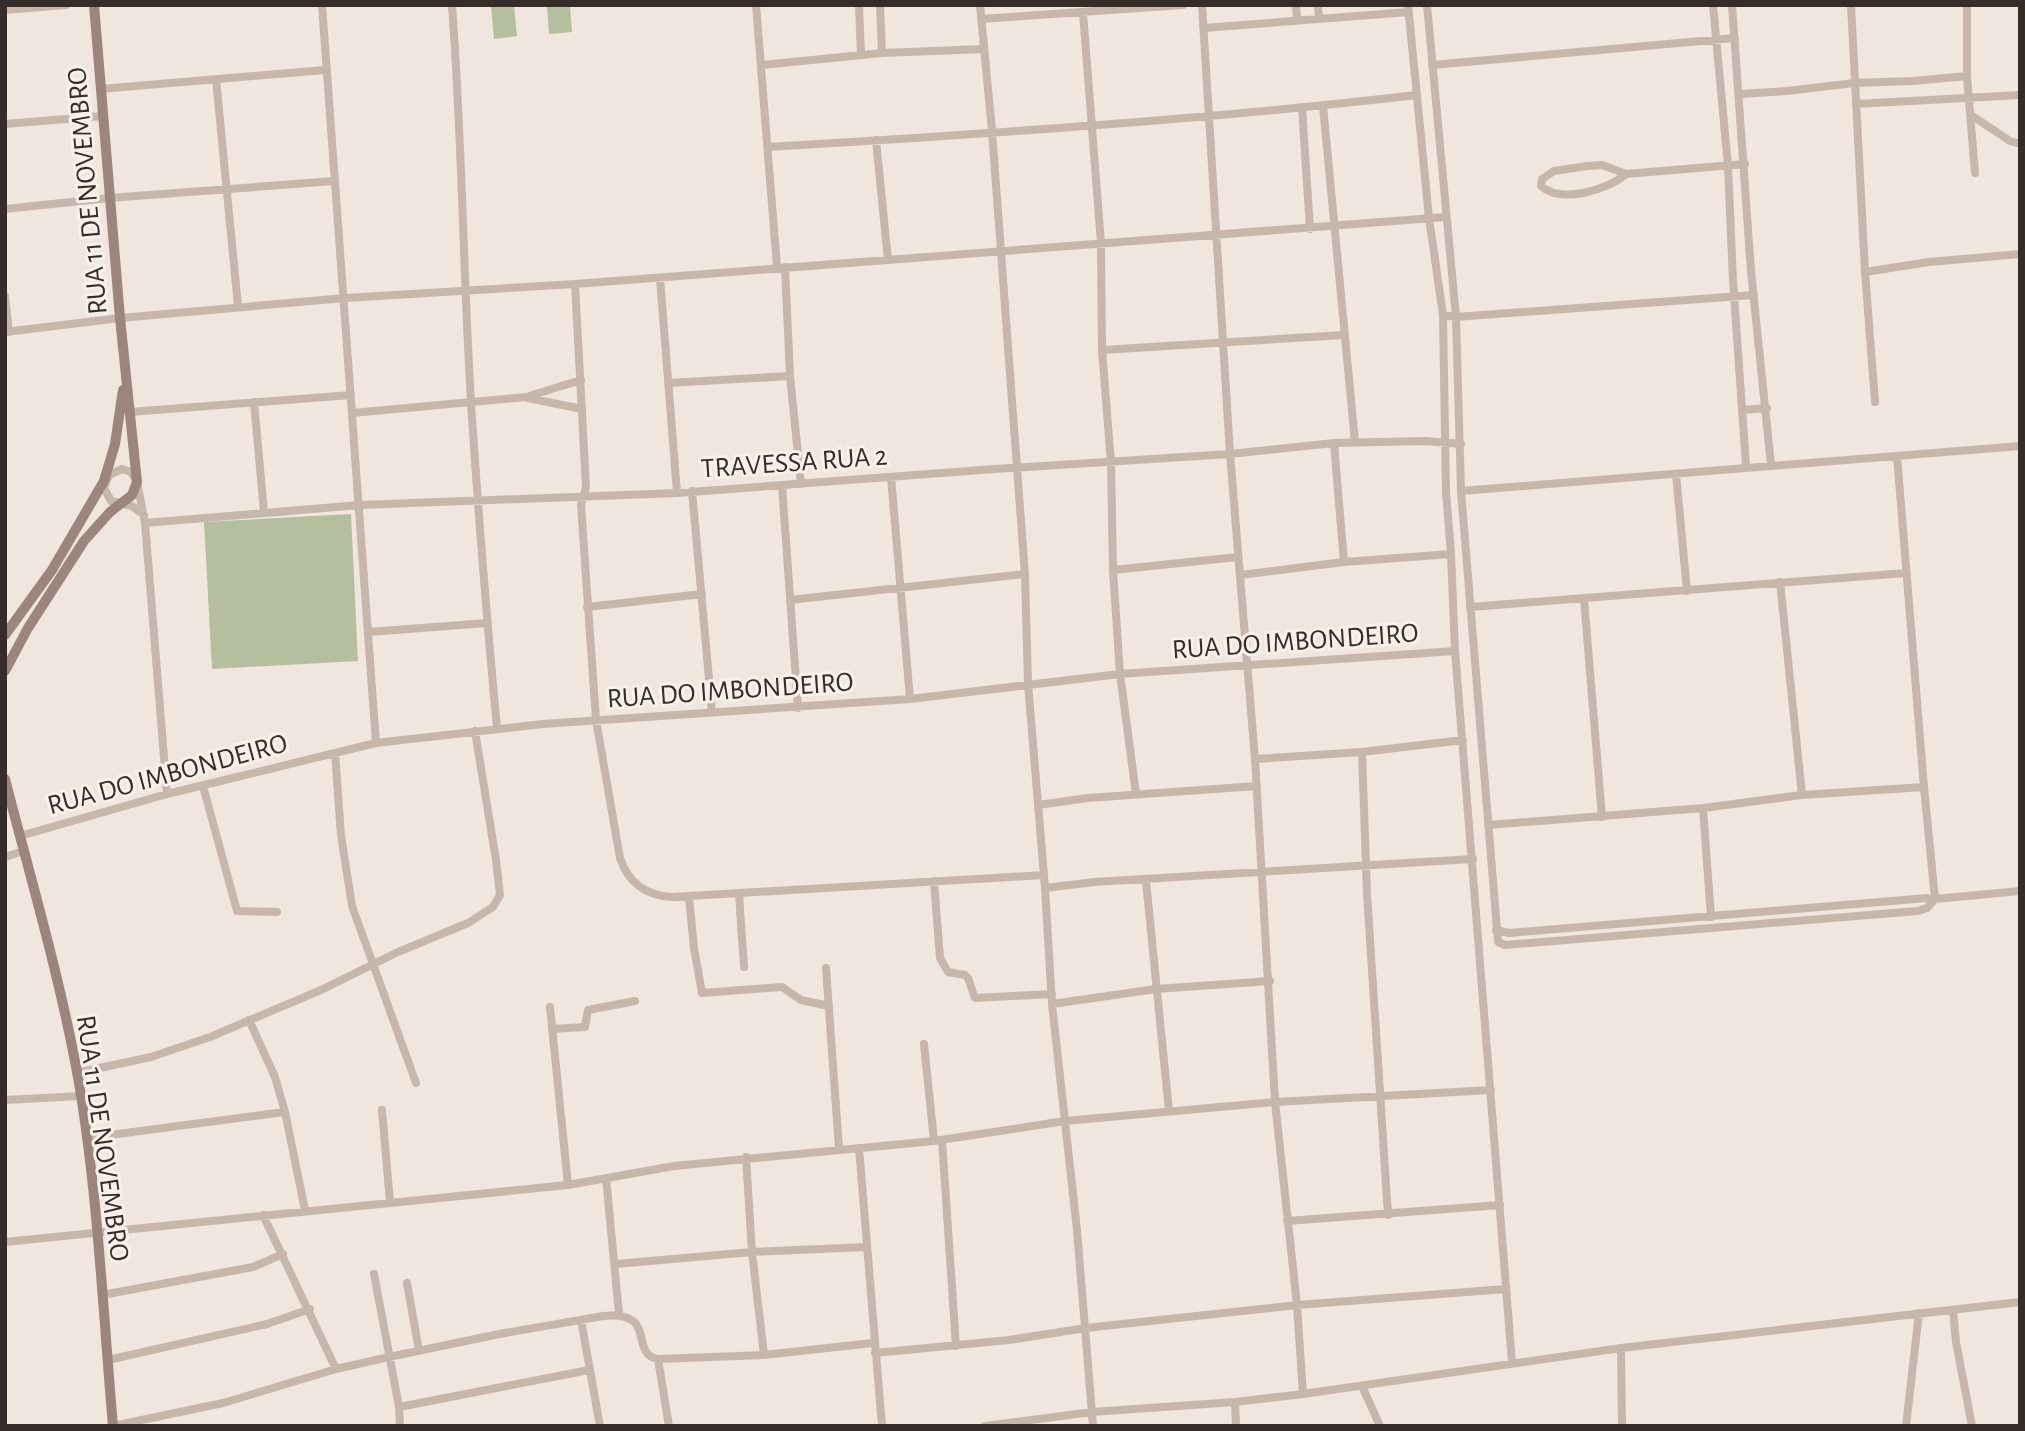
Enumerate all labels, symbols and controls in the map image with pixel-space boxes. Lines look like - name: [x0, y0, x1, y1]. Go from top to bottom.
- street label: RUA 11 DE NOVEMBRO: [63, 66, 113, 316]
- street label: TRAVESSA RUA 2: [700, 443, 888, 483]
- street label: RUA DO IMBONDEIRO: [1171, 619, 1419, 665]
- street label: RUA DO IMBONDEIRO: [606, 668, 854, 714]
- street label: RUA DO IMBONDEIRO: [45, 729, 290, 820]
- street label: RUA 11 DE NOVEMBRO: [71, 1013, 133, 1263]

